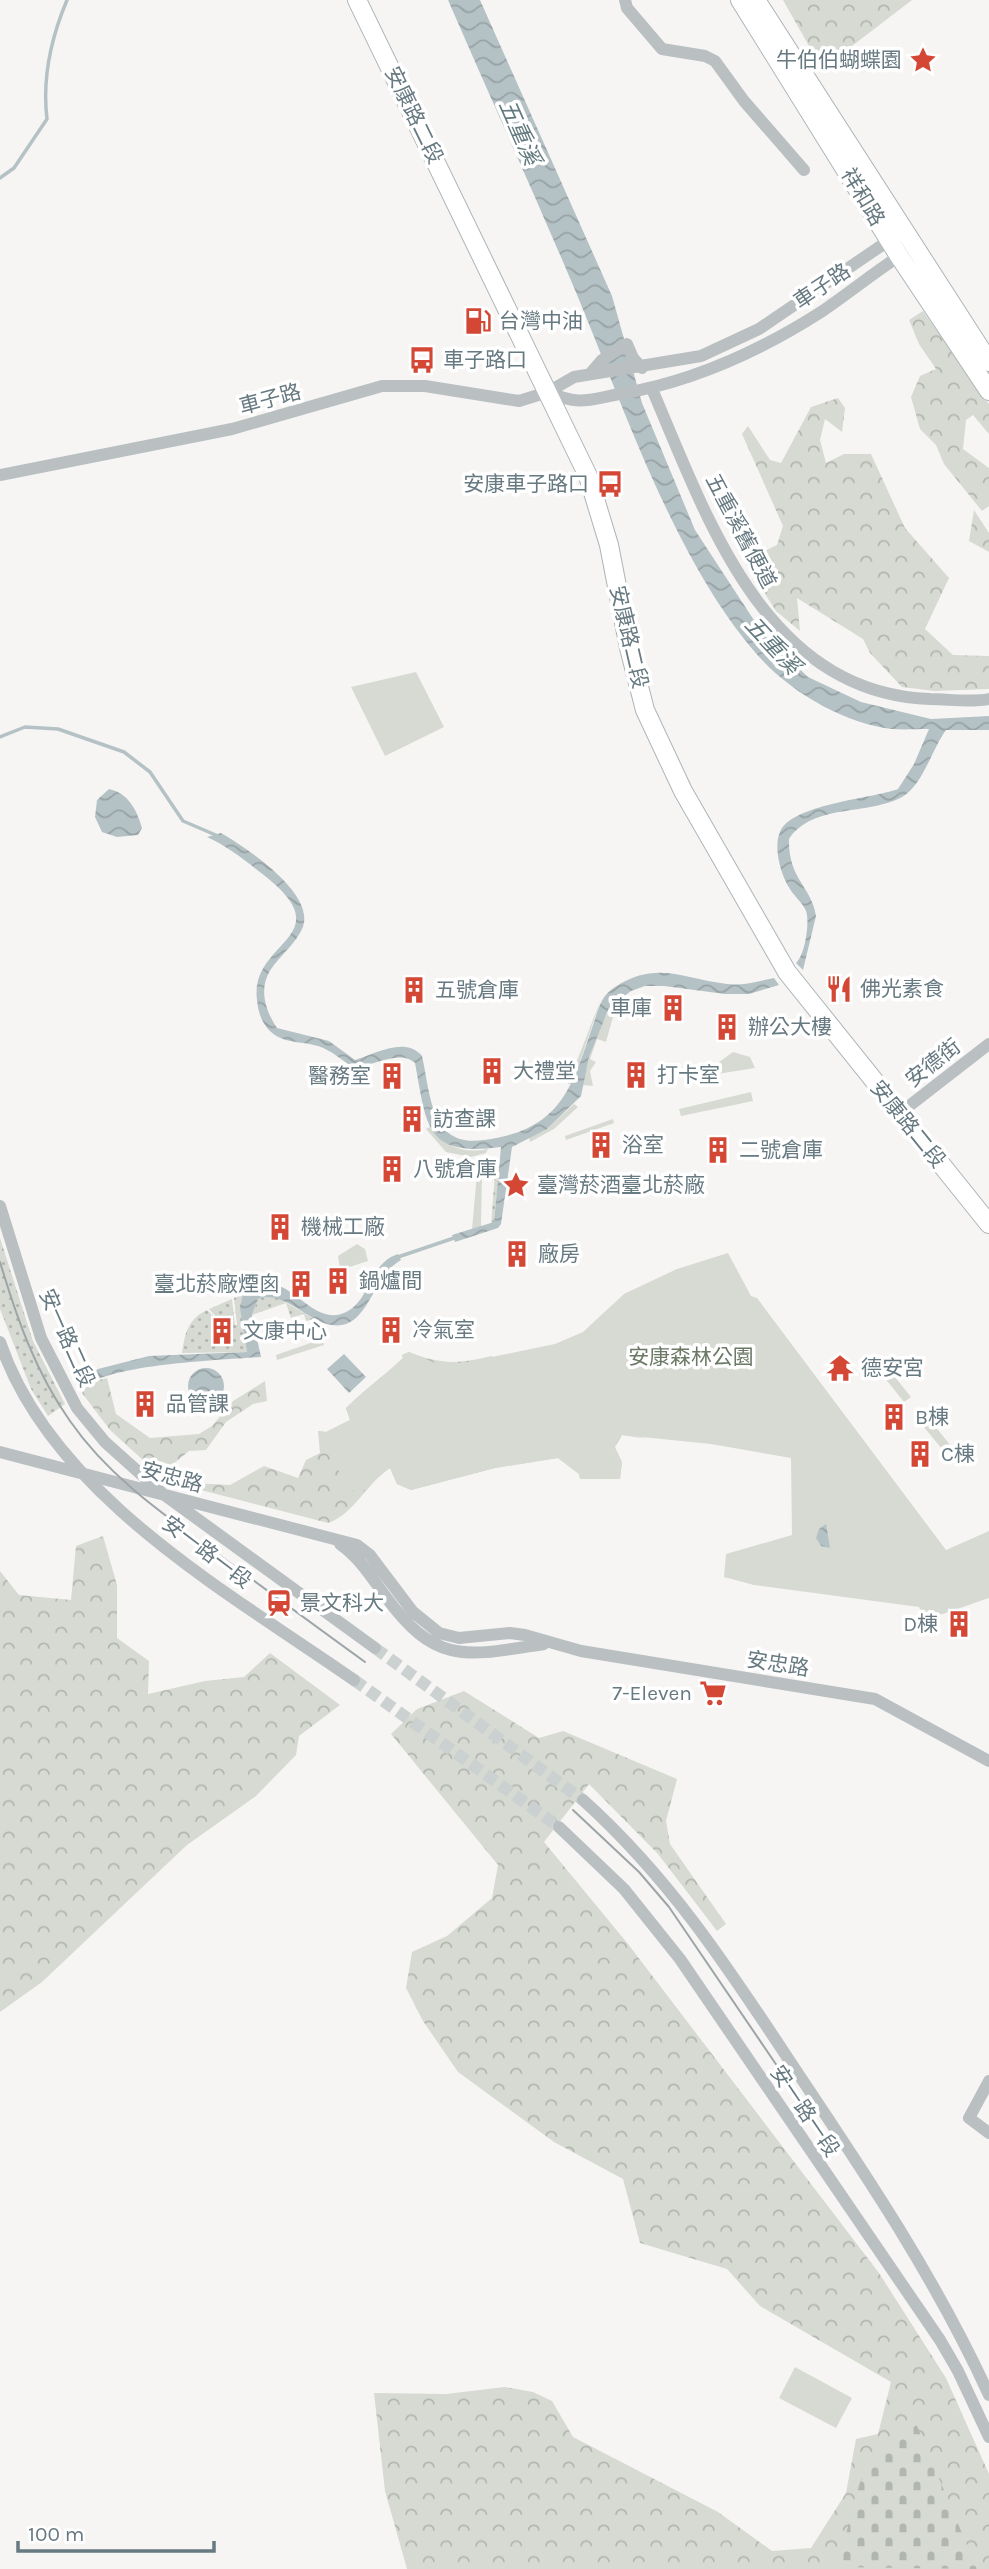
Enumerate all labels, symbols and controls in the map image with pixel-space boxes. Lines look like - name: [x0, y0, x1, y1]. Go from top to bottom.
- place icon: 牛伯伯蝴蝶園: [908, 45, 938, 75]
- place label: 牛伯伯蝴蝶園: [776, 48, 902, 72]
- street label: 安康路二段: [380, 63, 448, 167]
- water label: 五重溪: [493, 95, 547, 172]
- street label: 祥和路: [836, 164, 890, 230]
- street label: 車子路: [789, 258, 855, 314]
- fuel station icon: 台灣中油: [463, 306, 493, 336]
- place label: 台灣中油: [499, 309, 583, 333]
- bus stop icon: 車子路口: [407, 345, 437, 375]
- place label: 車子路口: [443, 348, 527, 372]
- street label: 車子路: [236, 379, 304, 419]
- bus stop icon: 安康車子路口: [595, 469, 625, 499]
- street label: 五重溪舊便道: [701, 470, 781, 592]
- place label: 安康車子路口: [463, 472, 589, 496]
- street label: 安康路二段: [605, 583, 653, 691]
- water label: 五重溪: [739, 611, 808, 682]
- restaurant icon: 佛光素食: [824, 974, 854, 1004]
- building icon: 五號倉庫: [399, 975, 429, 1005]
- place label: 佛光素食: [860, 977, 944, 1001]
- place label: 五號倉庫: [435, 978, 519, 1002]
- building icon: 車庫: [658, 993, 688, 1023]
- place label: 車庫: [610, 996, 652, 1020]
- building icon: 辦公大樓: [712, 1012, 742, 1042]
- place label: 辦公大樓: [748, 1015, 832, 1039]
- street label: 安德街: [901, 1034, 965, 1092]
- building icon: 大禮堂: [477, 1056, 507, 1086]
- place label: 大禮堂: [513, 1059, 576, 1083]
- building icon: 打卡室: [621, 1060, 651, 1090]
- building icon: 醫務室: [377, 1061, 407, 1091]
- place label: 打卡室: [657, 1063, 720, 1087]
- place label: 醫務室: [308, 1064, 371, 1088]
- street label: 安康路二段: [866, 1076, 950, 1172]
- building icon: 訪查課: [397, 1104, 427, 1134]
- place label: 訪查課: [433, 1107, 496, 1131]
- building icon: 浴室: [586, 1130, 616, 1160]
- place label: 浴室: [622, 1133, 664, 1157]
- building icon: 二號倉庫: [703, 1135, 733, 1165]
- place label: 二號倉庫: [739, 1138, 823, 1162]
- building icon: 八號倉庫: [377, 1154, 407, 1184]
- place label: 八號倉庫: [413, 1157, 497, 1181]
- place icon: 臺灣菸酒臺北菸廠: [501, 1170, 531, 1200]
- place label: 臺灣菸酒臺北菸廠: [537, 1173, 705, 1197]
- building icon: 機械工廠: [265, 1212, 295, 1242]
- place label: 機械工廠: [301, 1215, 385, 1239]
- building icon: 廠房: [502, 1239, 532, 1269]
- place label: 廠房: [538, 1242, 580, 1266]
- building icon: 鍋爐間: [323, 1266, 353, 1296]
- building icon: 臺北菸廠煙囪: [286, 1269, 316, 1299]
- place label: 鍋爐間: [359, 1269, 422, 1293]
- place label: 臺北菸廠煙囪: [154, 1272, 280, 1296]
- street label: 安一路二段: [35, 1285, 99, 1391]
- building icon: 冷氣室: [376, 1315, 406, 1345]
- building icon: 文康中心: [207, 1316, 237, 1346]
- place label: 冷氣室: [412, 1318, 475, 1342]
- place label: 文康中心: [243, 1319, 327, 1343]
- park label: 安康森林公園: [628, 1345, 754, 1369]
- temple icon: 德安宮: [825, 1353, 855, 1383]
- place label: 德安宮: [861, 1356, 924, 1380]
- building icon: 品管課: [130, 1389, 160, 1419]
- place label: 品管課: [166, 1392, 229, 1416]
- building icon: B棟: [879, 1402, 909, 1432]
- place label: B棟: [915, 1405, 949, 1429]
- building icon: C棟: [905, 1439, 935, 1469]
- place label: C棟: [941, 1442, 975, 1466]
- street label: 安忠路: [138, 1457, 206, 1497]
- street label: 安一路一段: [158, 1511, 256, 1593]
- station icon: 景文科大: [264, 1588, 294, 1618]
- place label: 景文科大: [300, 1591, 384, 1615]
- building icon: D棟: [944, 1609, 974, 1639]
- place label: D棟: [903, 1612, 938, 1636]
- street label: 安忠路: [745, 1647, 811, 1681]
- supermarket icon: 7-Eleven: [698, 1678, 728, 1708]
- place label: 7-Eleven: [612, 1681, 692, 1705]
- street label: 安一路一段: [766, 2061, 844, 2161]
- scale bar: [18, 2510, 214, 2554]
- text: 100 m: [28, 2522, 85, 2546]

